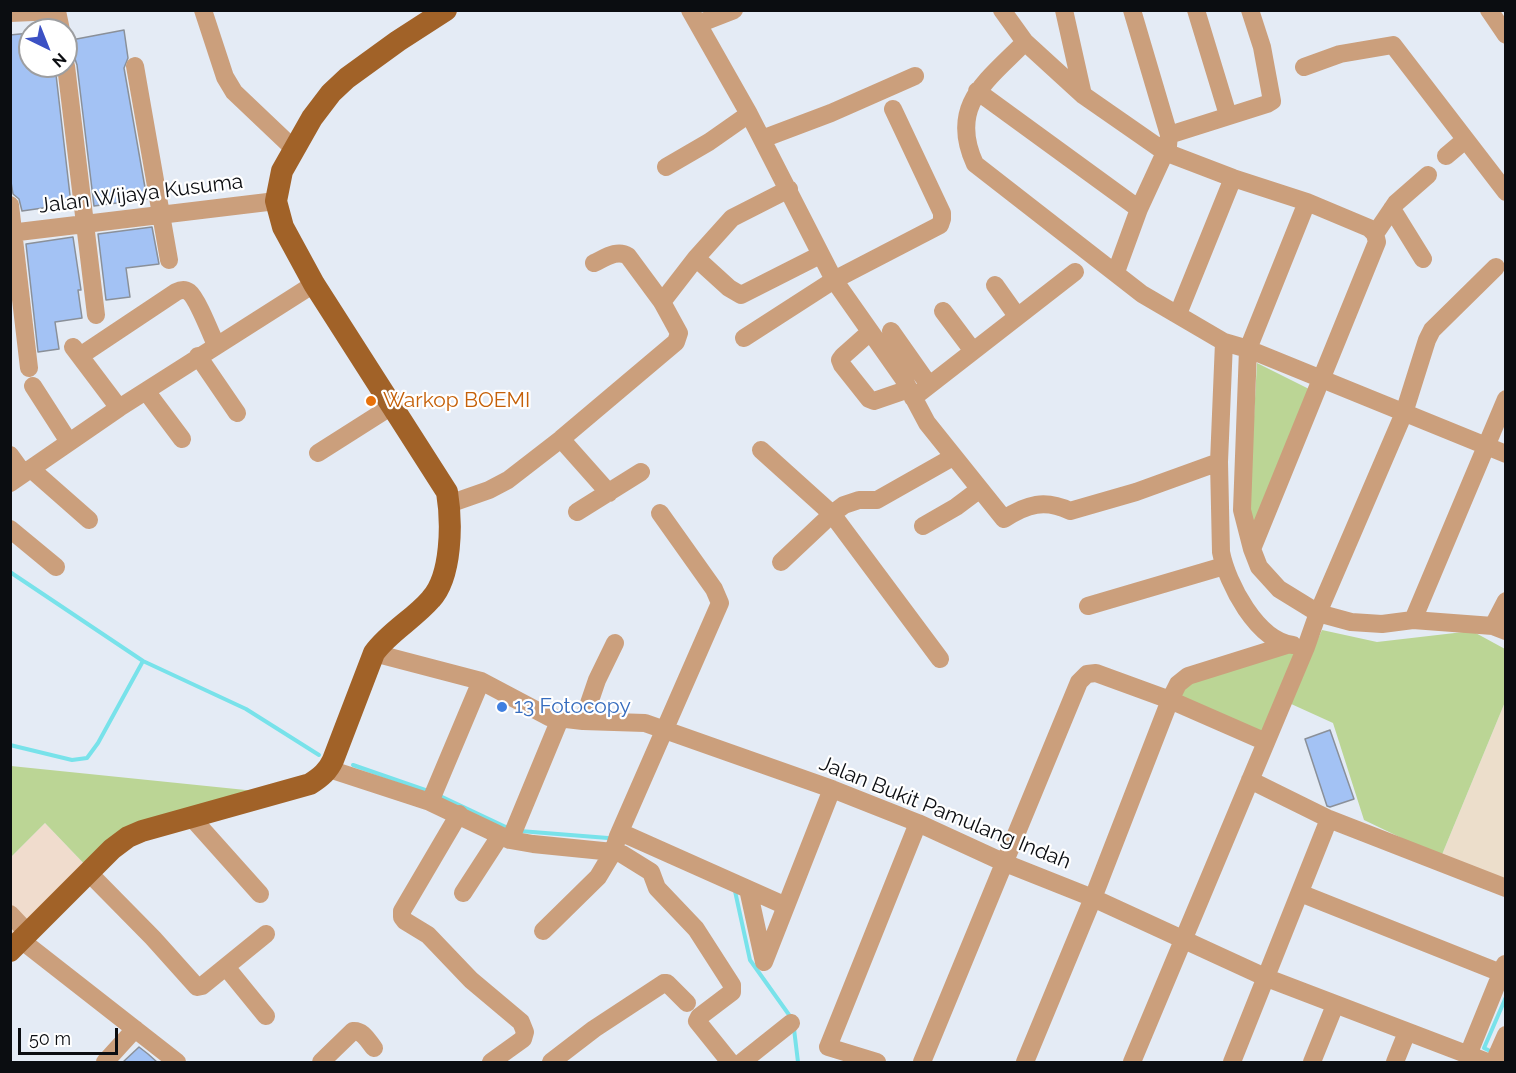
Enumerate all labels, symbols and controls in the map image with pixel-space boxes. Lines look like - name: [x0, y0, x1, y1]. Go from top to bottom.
- north arrow: [18, 18, 78, 78]
- text: N: [48, 49, 70, 71]
- street label: Jalan Wijaya Kusuma: [38, 169, 244, 219]
- place label: Warkop BOEMI: [383, 388, 530, 414]
- marker: Warkop BOEMI: [364, 394, 378, 408]
- place label: 13 Fotocopy: [514, 694, 631, 720]
- marker: 13 Fotocopy: [495, 700, 509, 714]
- street label: Jalan Bukit Pamulang Indah: [816, 751, 1074, 875]
- scale bar: [21, 1016, 122, 1054]
- text: 50 m: [29, 1028, 71, 1049]

